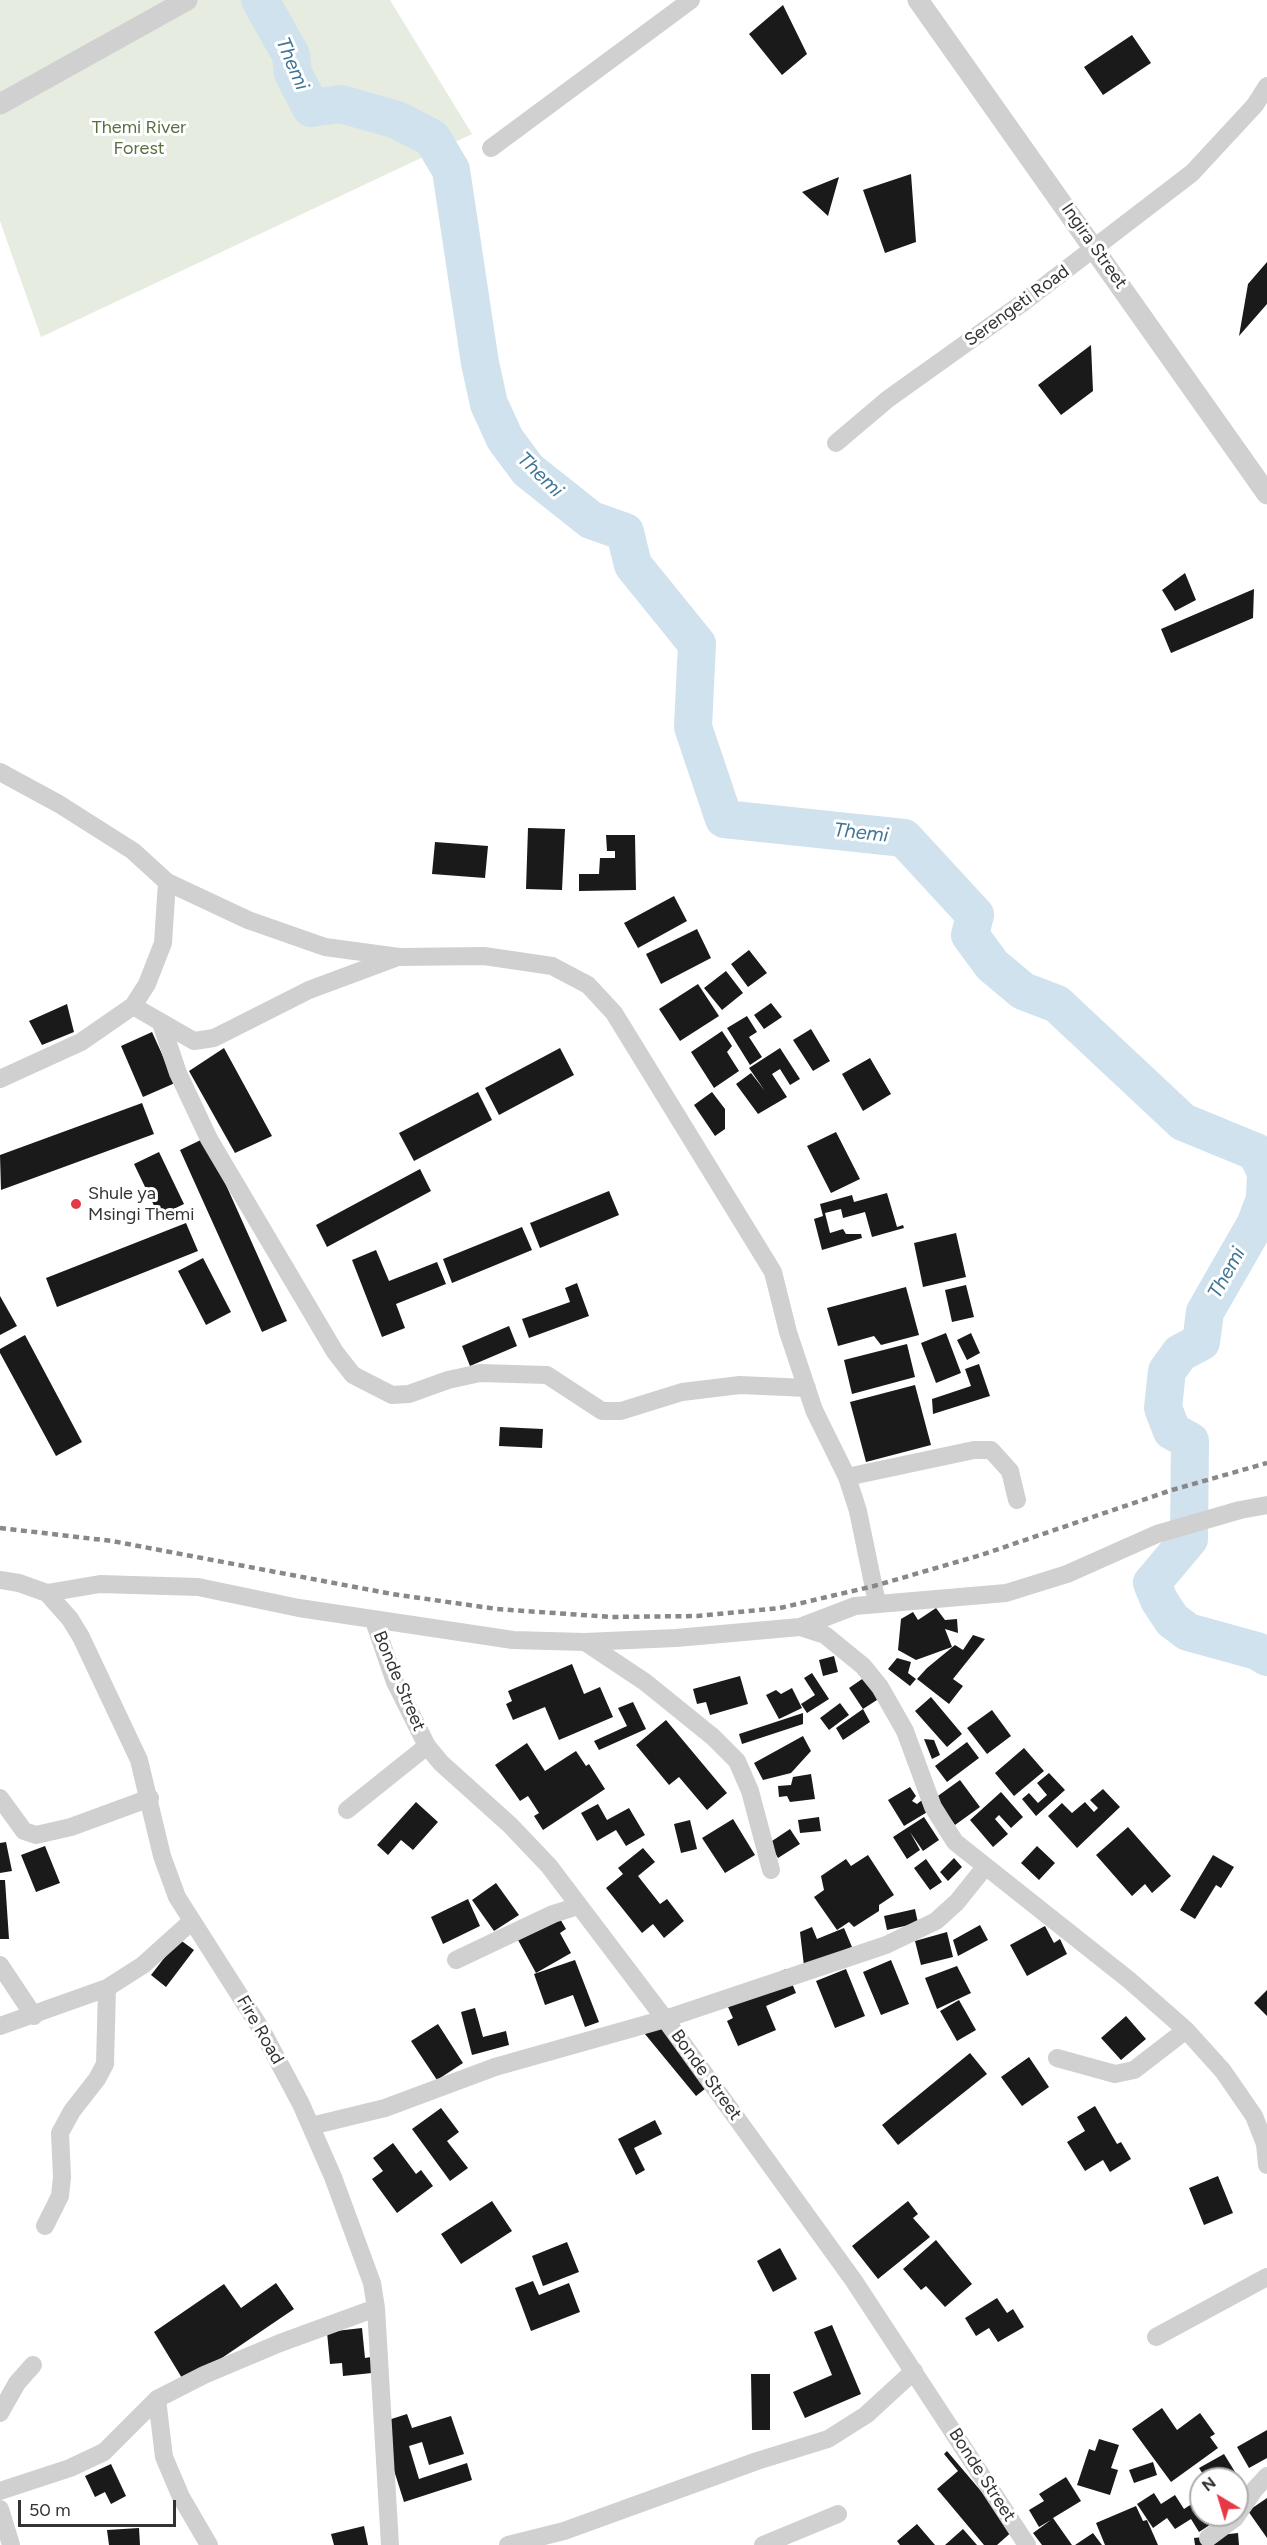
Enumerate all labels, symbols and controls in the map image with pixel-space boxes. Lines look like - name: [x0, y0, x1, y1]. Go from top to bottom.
- water label: Themi: [270, 34, 314, 94]
- park label: Themi River Forest: [92, 117, 186, 160]
- street label: Ingira Street: [1057, 199, 1131, 293]
- street label: Serengeti Road: [960, 261, 1074, 351]
- water label: Themi: [512, 447, 568, 503]
- water label: Themi: [832, 818, 890, 848]
- place label: Shule ya Msingi Themi: [88, 1183, 194, 1226]
- marker: Shule ya Msingi Themi: [69, 1197, 83, 1211]
- water label: Themi: [1203, 1243, 1251, 1303]
- street label: Bonde Street: [368, 1628, 430, 1734]
- street label: Fire Road: [232, 1992, 288, 2068]
- street label: Bonde Street: [666, 2025, 746, 2125]
- street label: Bonde Street: [944, 2424, 1020, 2526]
- north arrow: [1189, 2467, 1249, 2527]
- text: N: [1198, 2473, 1220, 2495]
- scale bar: [21, 2488, 178, 2526]
- text: 50 m: [29, 2499, 71, 2521]

